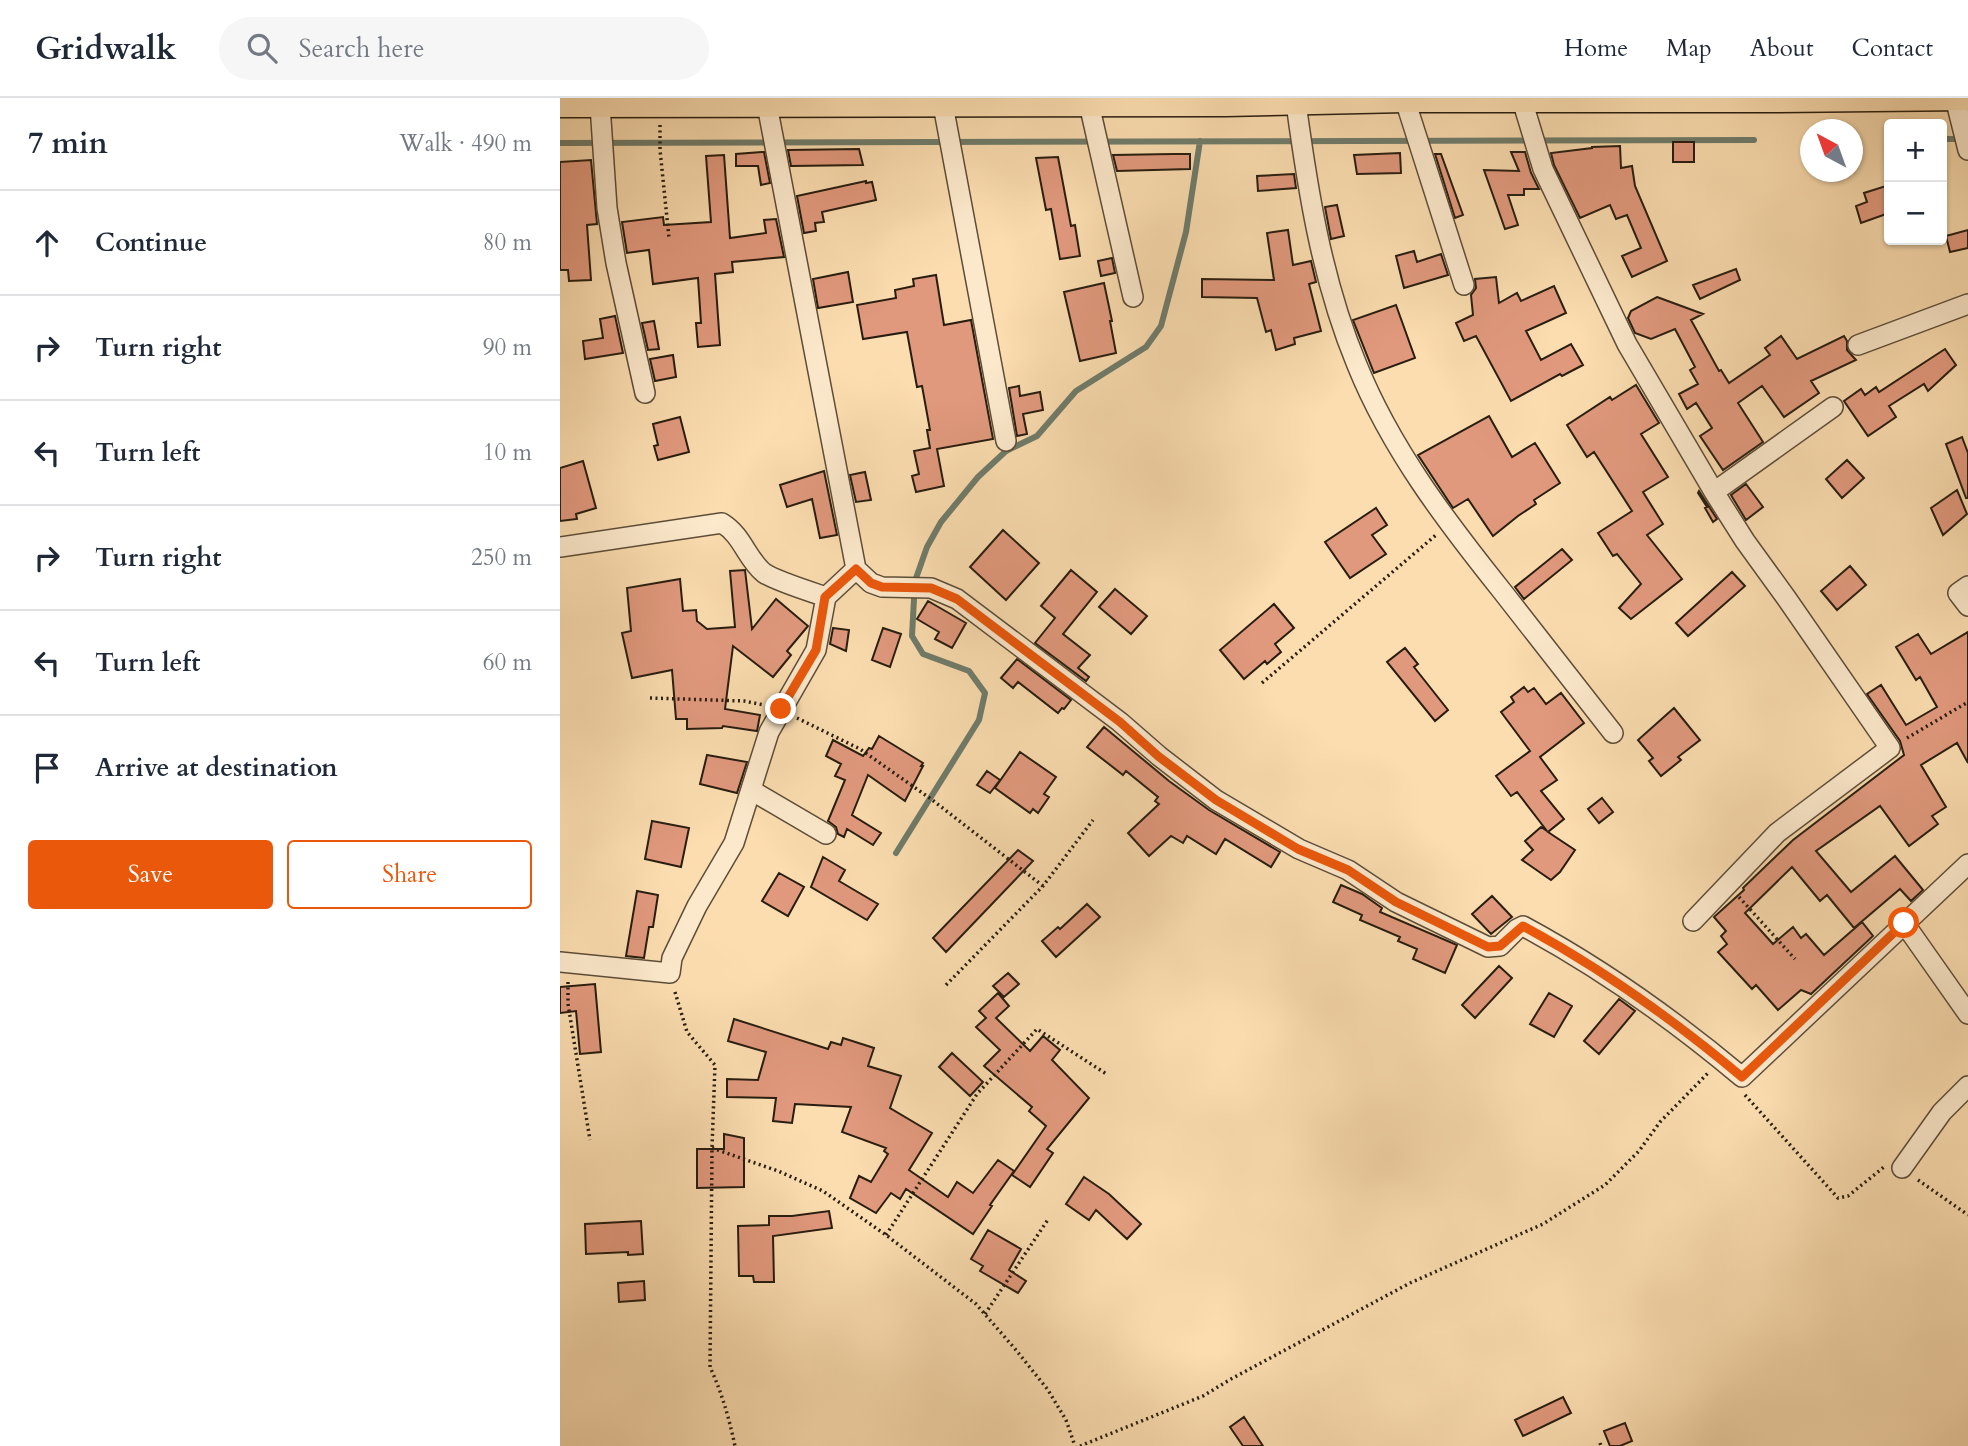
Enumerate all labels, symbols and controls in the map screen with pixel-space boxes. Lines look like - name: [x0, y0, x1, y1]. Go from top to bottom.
- search box: [219, 17, 709, 80]
- text: Gridwalk: [35, 26, 177, 71]
- icon: search: [243, 29, 281, 67]
- text: Search here: [299, 31, 425, 66]
- text: Home: [1564, 32, 1628, 65]
- text: Map: [1666, 32, 1712, 65]
- text: About: [1750, 32, 1814, 65]
- text: Contact: [1852, 32, 1933, 65]
- north arrow: [1800, 119, 1863, 182]
- map controls: [1884, 119, 1947, 245]
- button: +: [1884, 119, 1947, 182]
- text: 7 min: [28, 123, 108, 164]
- text: Walk · 490 m: [399, 128, 532, 159]
- button: −: [1884, 182, 1947, 245]
- icon: ahead: [28, 224, 66, 262]
- text: Continue: [95, 225, 207, 260]
- text: 80 m: [483, 227, 532, 258]
- icon: right: [28, 329, 66, 367]
- text: Turn right: [95, 330, 222, 365]
- text: 90 m: [483, 332, 532, 363]
- icon: left: [28, 434, 66, 472]
- text: Turn left: [95, 435, 200, 470]
- text: 10 m: [483, 437, 532, 468]
- icon: right: [28, 539, 66, 577]
- text: Turn right: [95, 540, 222, 575]
- text: 250 m: [471, 542, 532, 573]
- icon: left: [28, 644, 66, 682]
- text: Turn left: [95, 645, 200, 680]
- text: 60 m: [483, 647, 532, 678]
- route end: [765, 693, 796, 724]
- icon: arrive: [28, 749, 66, 787]
- text: Arrive at destination: [95, 750, 338, 785]
- button: Save: [28, 840, 273, 909]
- button: Share: [287, 840, 532, 909]
- route start: [1888, 907, 1919, 938]

